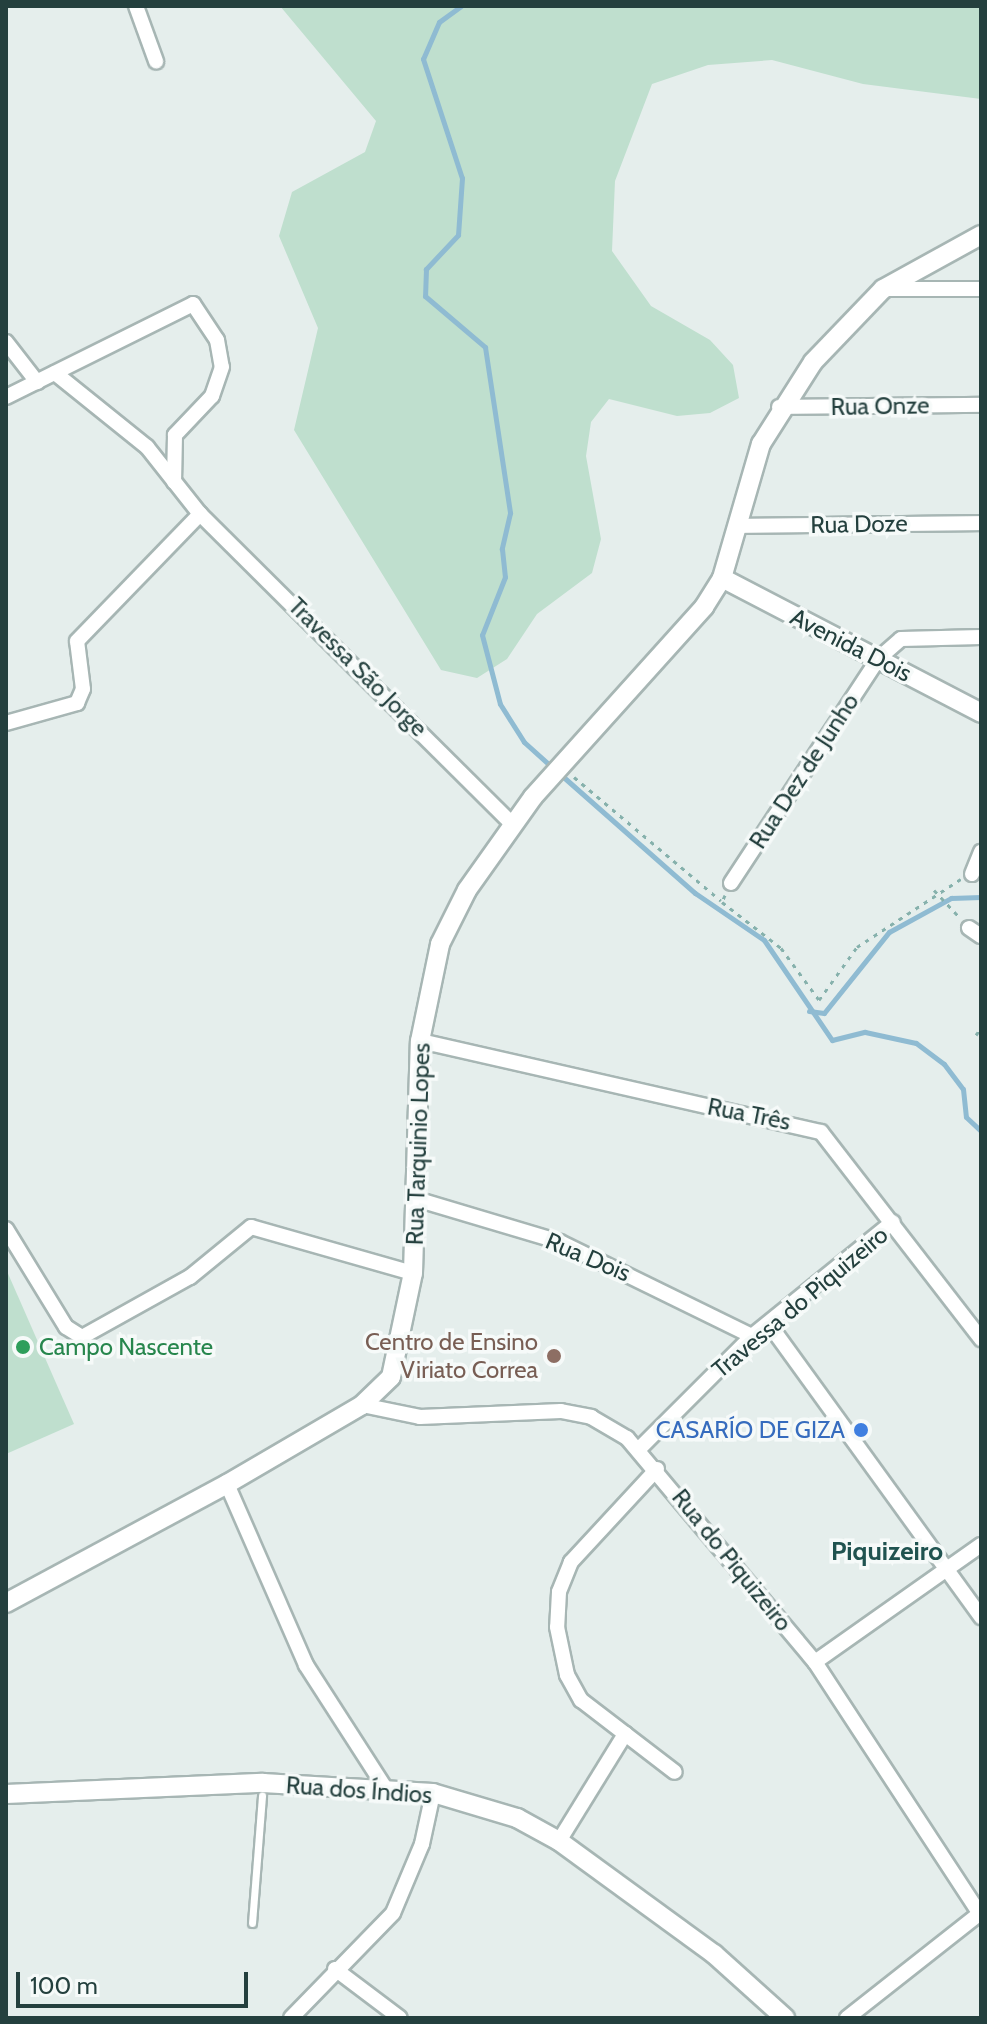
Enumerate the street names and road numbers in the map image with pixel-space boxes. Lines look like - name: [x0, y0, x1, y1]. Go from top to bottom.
- street label: Rua Onze: [830, 391, 930, 421]
- street label: Rua Doze: [810, 509, 908, 539]
- street label: Travessa São Jorge: [283, 592, 433, 742]
- street label: Avenida Dois: [786, 602, 916, 688]
- street label: Rua Dez de Junho: [743, 688, 865, 854]
- street label: Rua Tarquinio Lopes: [400, 1042, 436, 1246]
- street label: Rua Três: [705, 1092, 793, 1136]
- street label: Travessa do Piquizeiro: [706, 1220, 894, 1384]
- street label: Rua Dois: [541, 1226, 635, 1288]
- street label: Rua do Piquizeiro: [666, 1483, 798, 1637]
- street label: Rua dos Índios: [285, 1771, 433, 1809]

